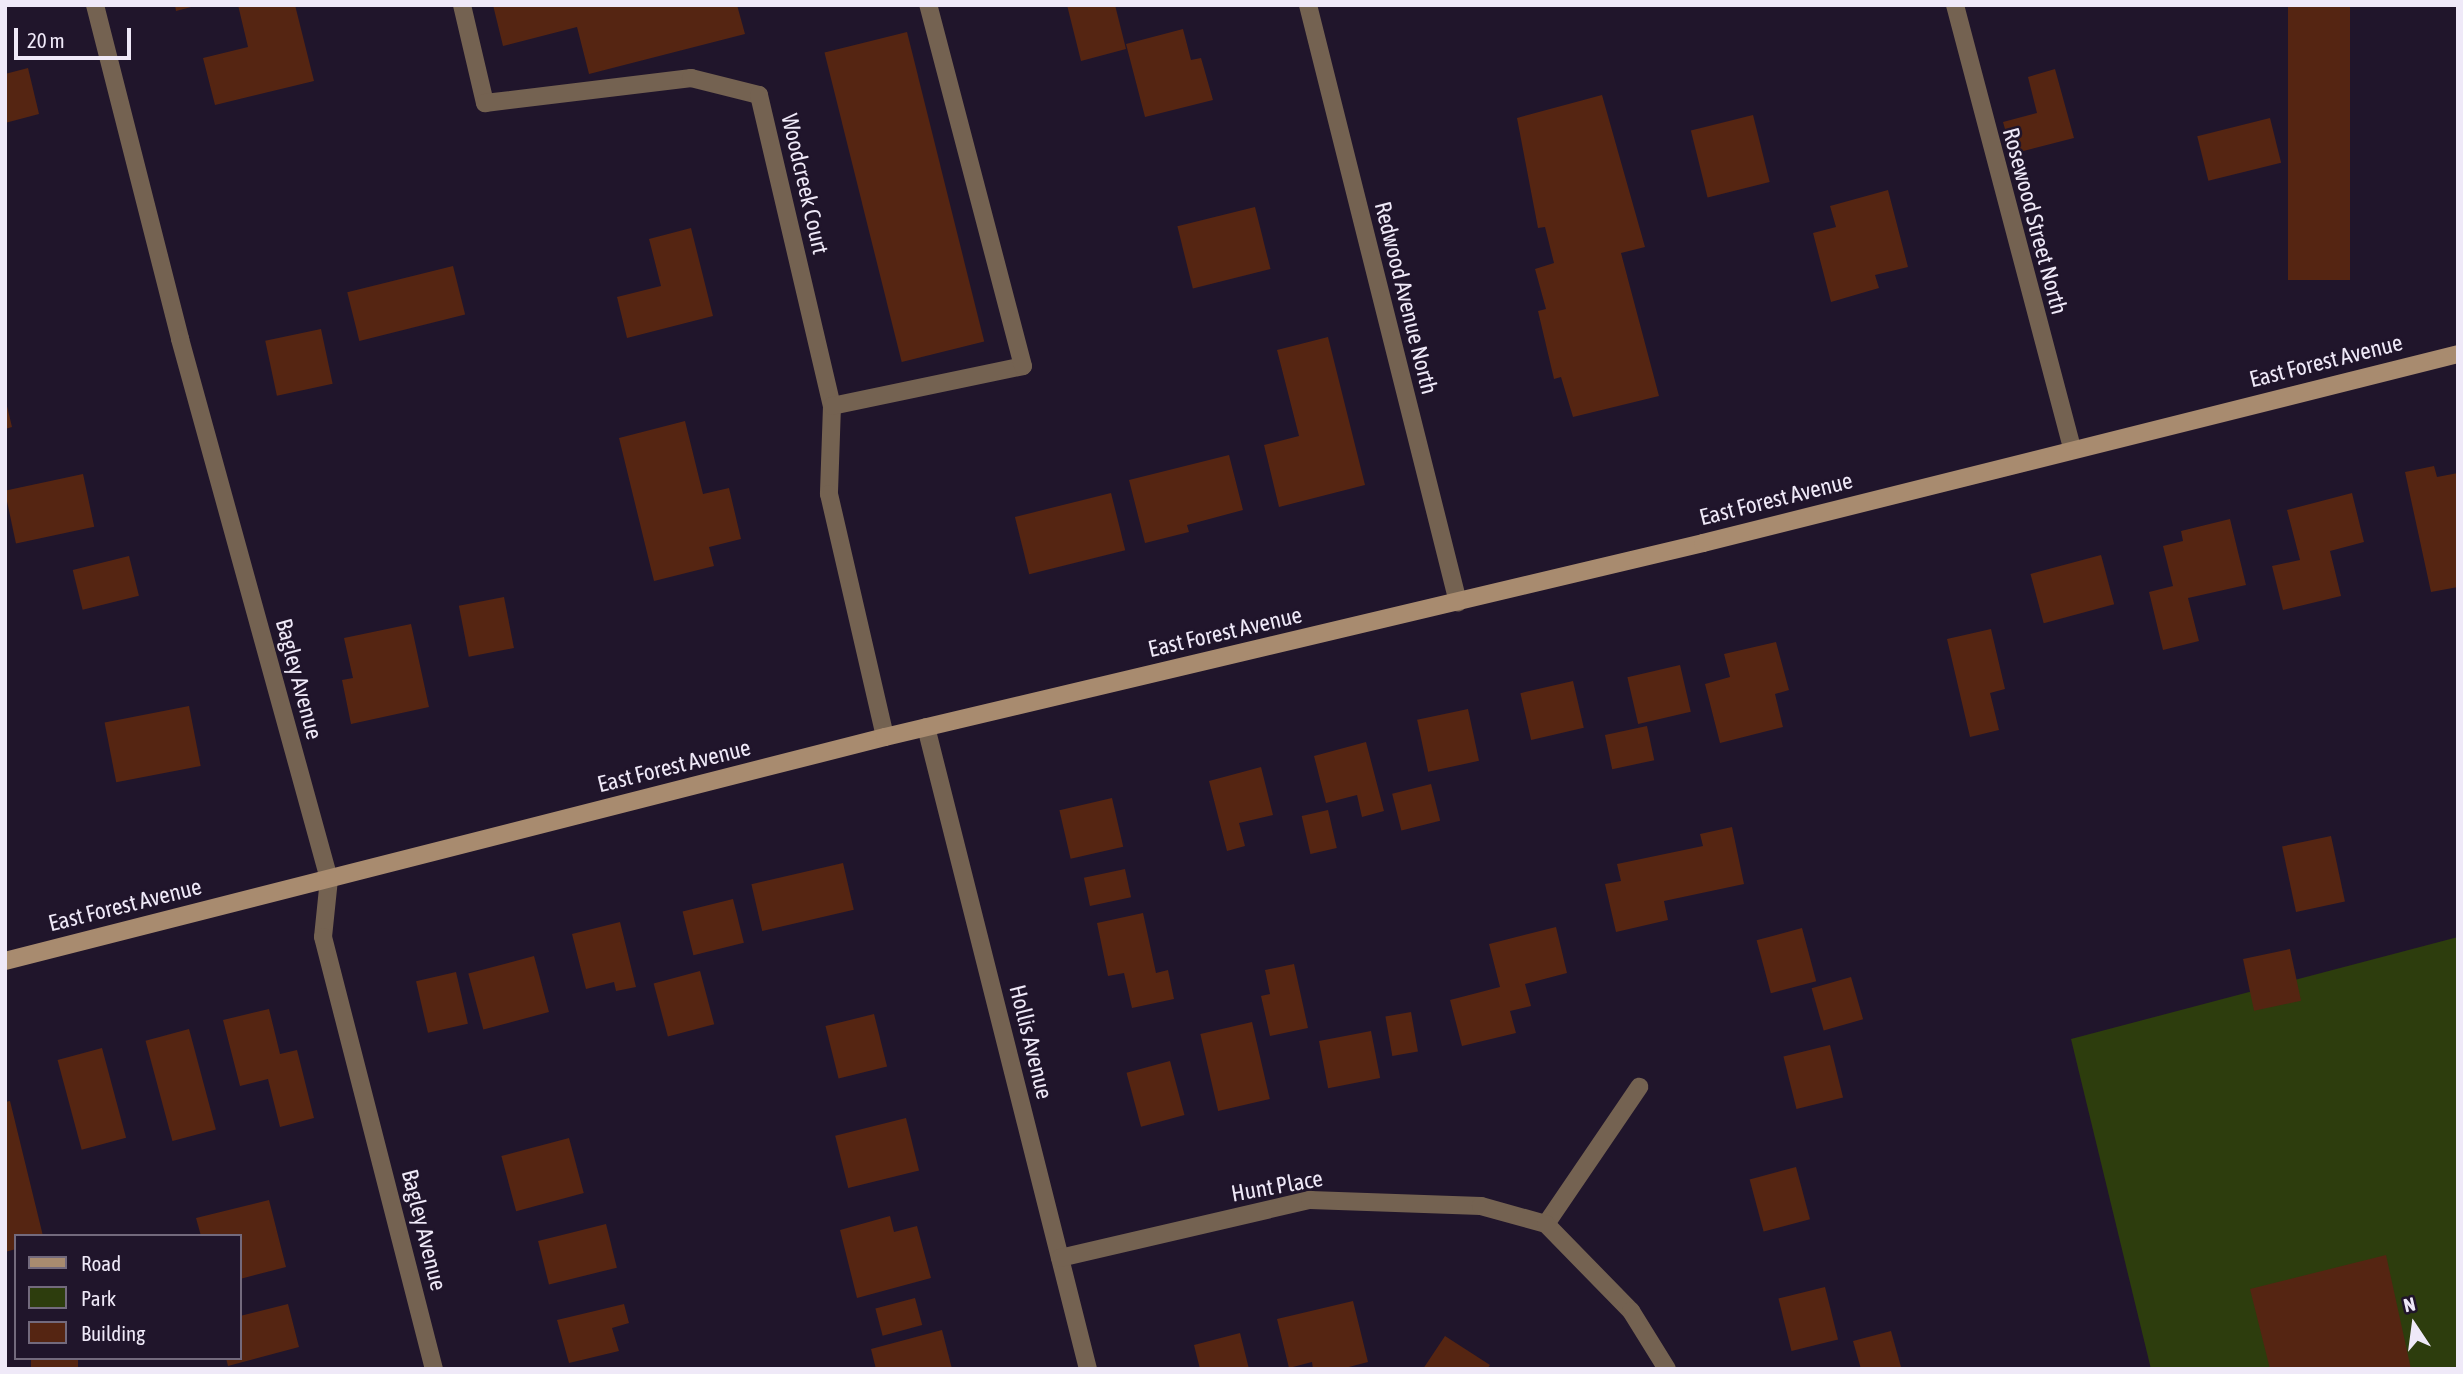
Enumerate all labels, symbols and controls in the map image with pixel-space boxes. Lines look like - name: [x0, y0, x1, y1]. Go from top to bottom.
- scale bar: [18, 14, 135, 58]
- text: 20 m: [27, 28, 65, 52]
- street label: Woodcreek Court: [775, 111, 835, 257]
- street label: Rosewood Street North: [1997, 125, 2073, 317]
- street label: Redwood Avenue North: [1369, 199, 1443, 397]
- street label: East Forest Avenue: [2247, 329, 2405, 393]
- street label: East Forest Avenue: [1697, 467, 1855, 531]
- street label: East Forest Avenue: [1146, 601, 1304, 663]
- street label: Bagley Avenue: [270, 616, 328, 742]
- street label: East Forest Avenue: [595, 734, 753, 798]
- street label: East Forest Avenue: [46, 873, 204, 937]
- street label: Hollis Avenue: [1004, 982, 1058, 1102]
- street label: Hunt Place: [1229, 1164, 1325, 1208]
- street label: Bagley Avenue: [396, 1167, 452, 1293]
- legend: [14, 1234, 242, 1360]
- text: Road: [81, 1251, 121, 1275]
- text: Park: [81, 1286, 116, 1310]
- north arrow: [2379, 1290, 2449, 1360]
- text: N: [2401, 1293, 2417, 1317]
- text: Building: [81, 1321, 145, 1345]

